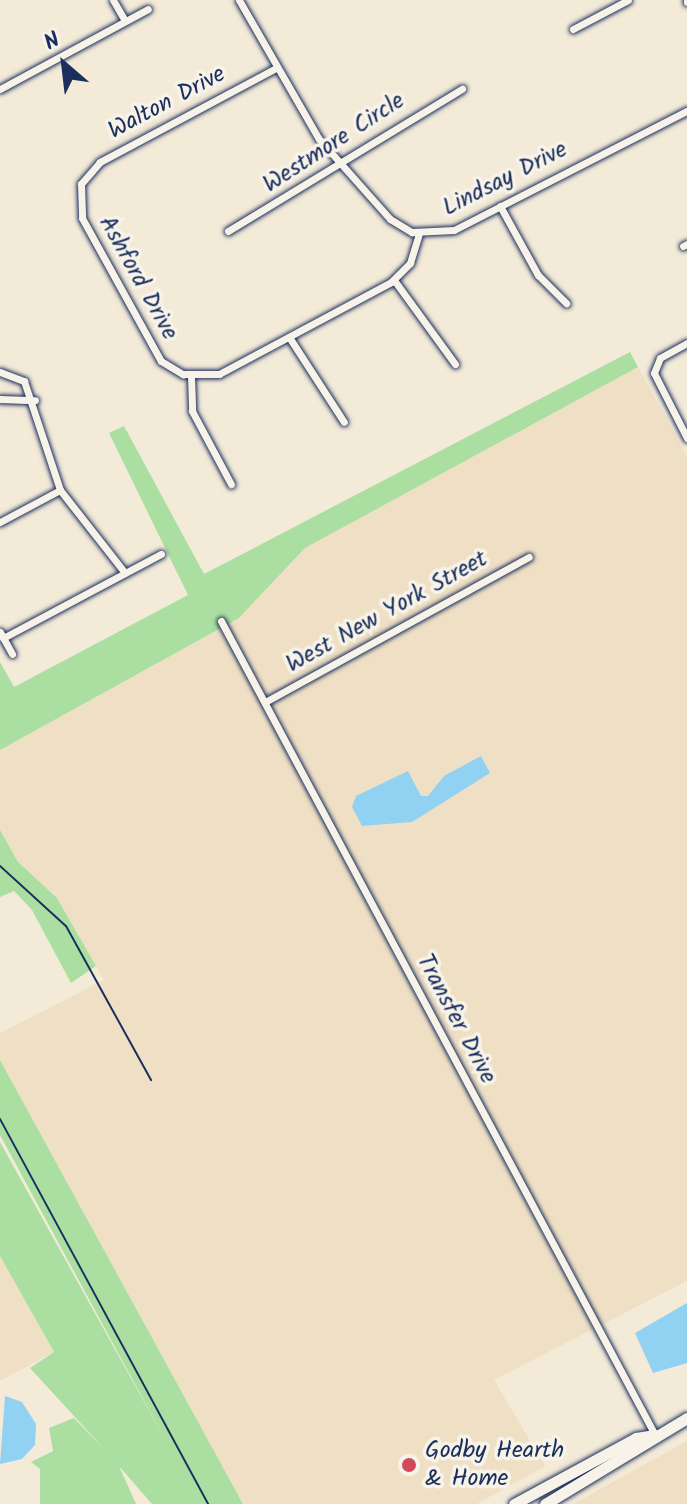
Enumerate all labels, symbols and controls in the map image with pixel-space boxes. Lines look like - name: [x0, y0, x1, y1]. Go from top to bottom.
- north arrow: [24, 24, 104, 104]
- text: N: [38, 24, 67, 61]
- street label: Walton Drive: [103, 60, 231, 146]
- street label: Westmore Circle: [258, 87, 410, 199]
- street label: Lindsay Drive: [438, 135, 572, 223]
- street label: Ashford Drive: [92, 211, 184, 345]
- street label: West New York Street: [281, 545, 493, 679]
- street label: Transfer Drive: [410, 949, 502, 1089]
- place label: Godby Hearth & Home: [425, 1437, 564, 1493]
- marker: Godby Hearth & Home: [400, 1456, 418, 1474]

